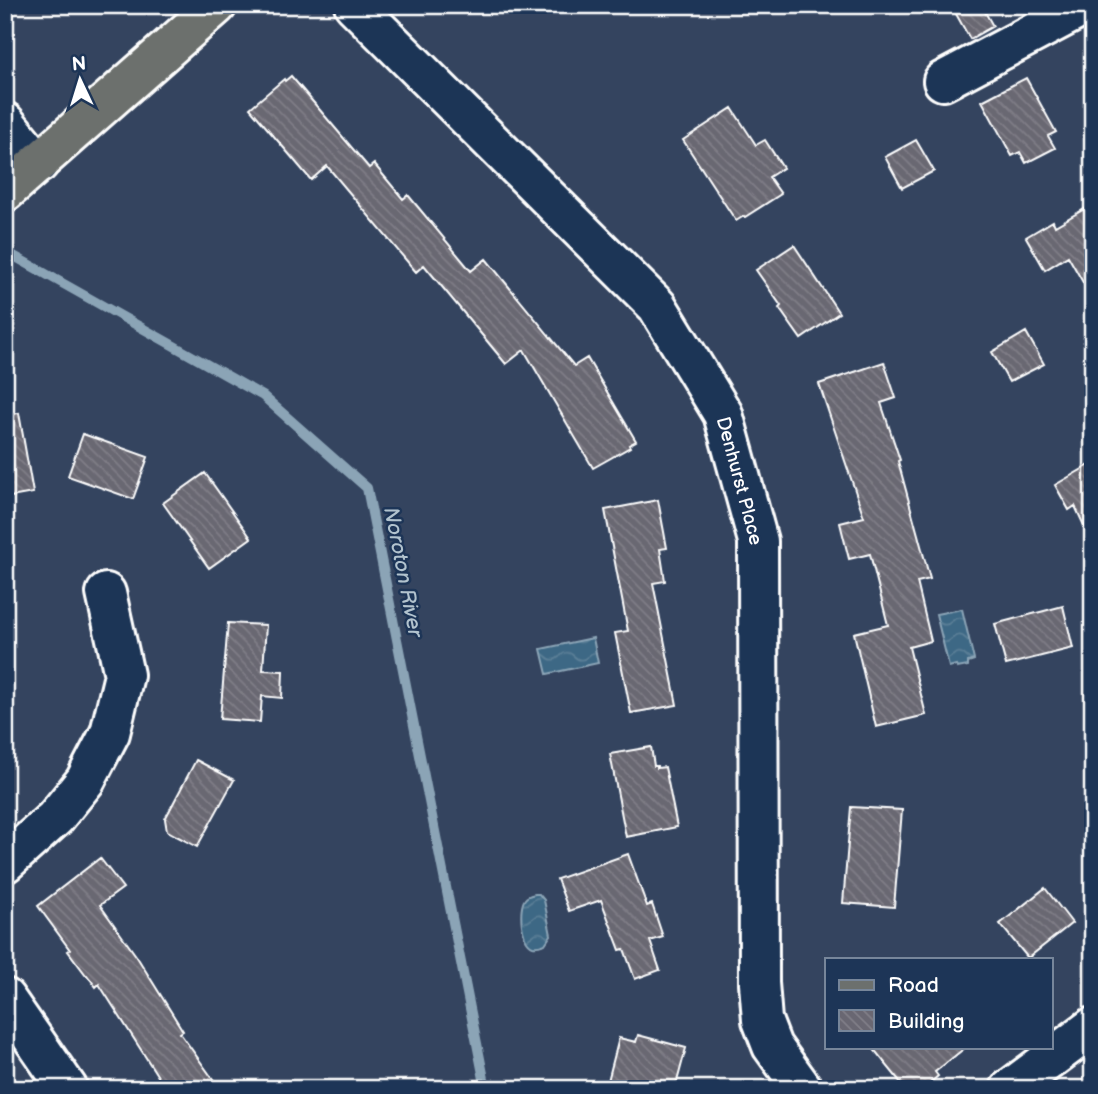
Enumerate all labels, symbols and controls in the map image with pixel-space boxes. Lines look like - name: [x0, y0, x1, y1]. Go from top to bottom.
- north arrow: [46, 46, 116, 116]
- text: N: [71, 53, 87, 77]
- street label: Denhurst Place: [711, 414, 767, 548]
- water label: Noroton River: [378, 505, 428, 641]
- legend: [825, 958, 1052, 1048]
- text: Road: [888, 973, 939, 998]
- text: Building: [888, 1009, 964, 1034]

